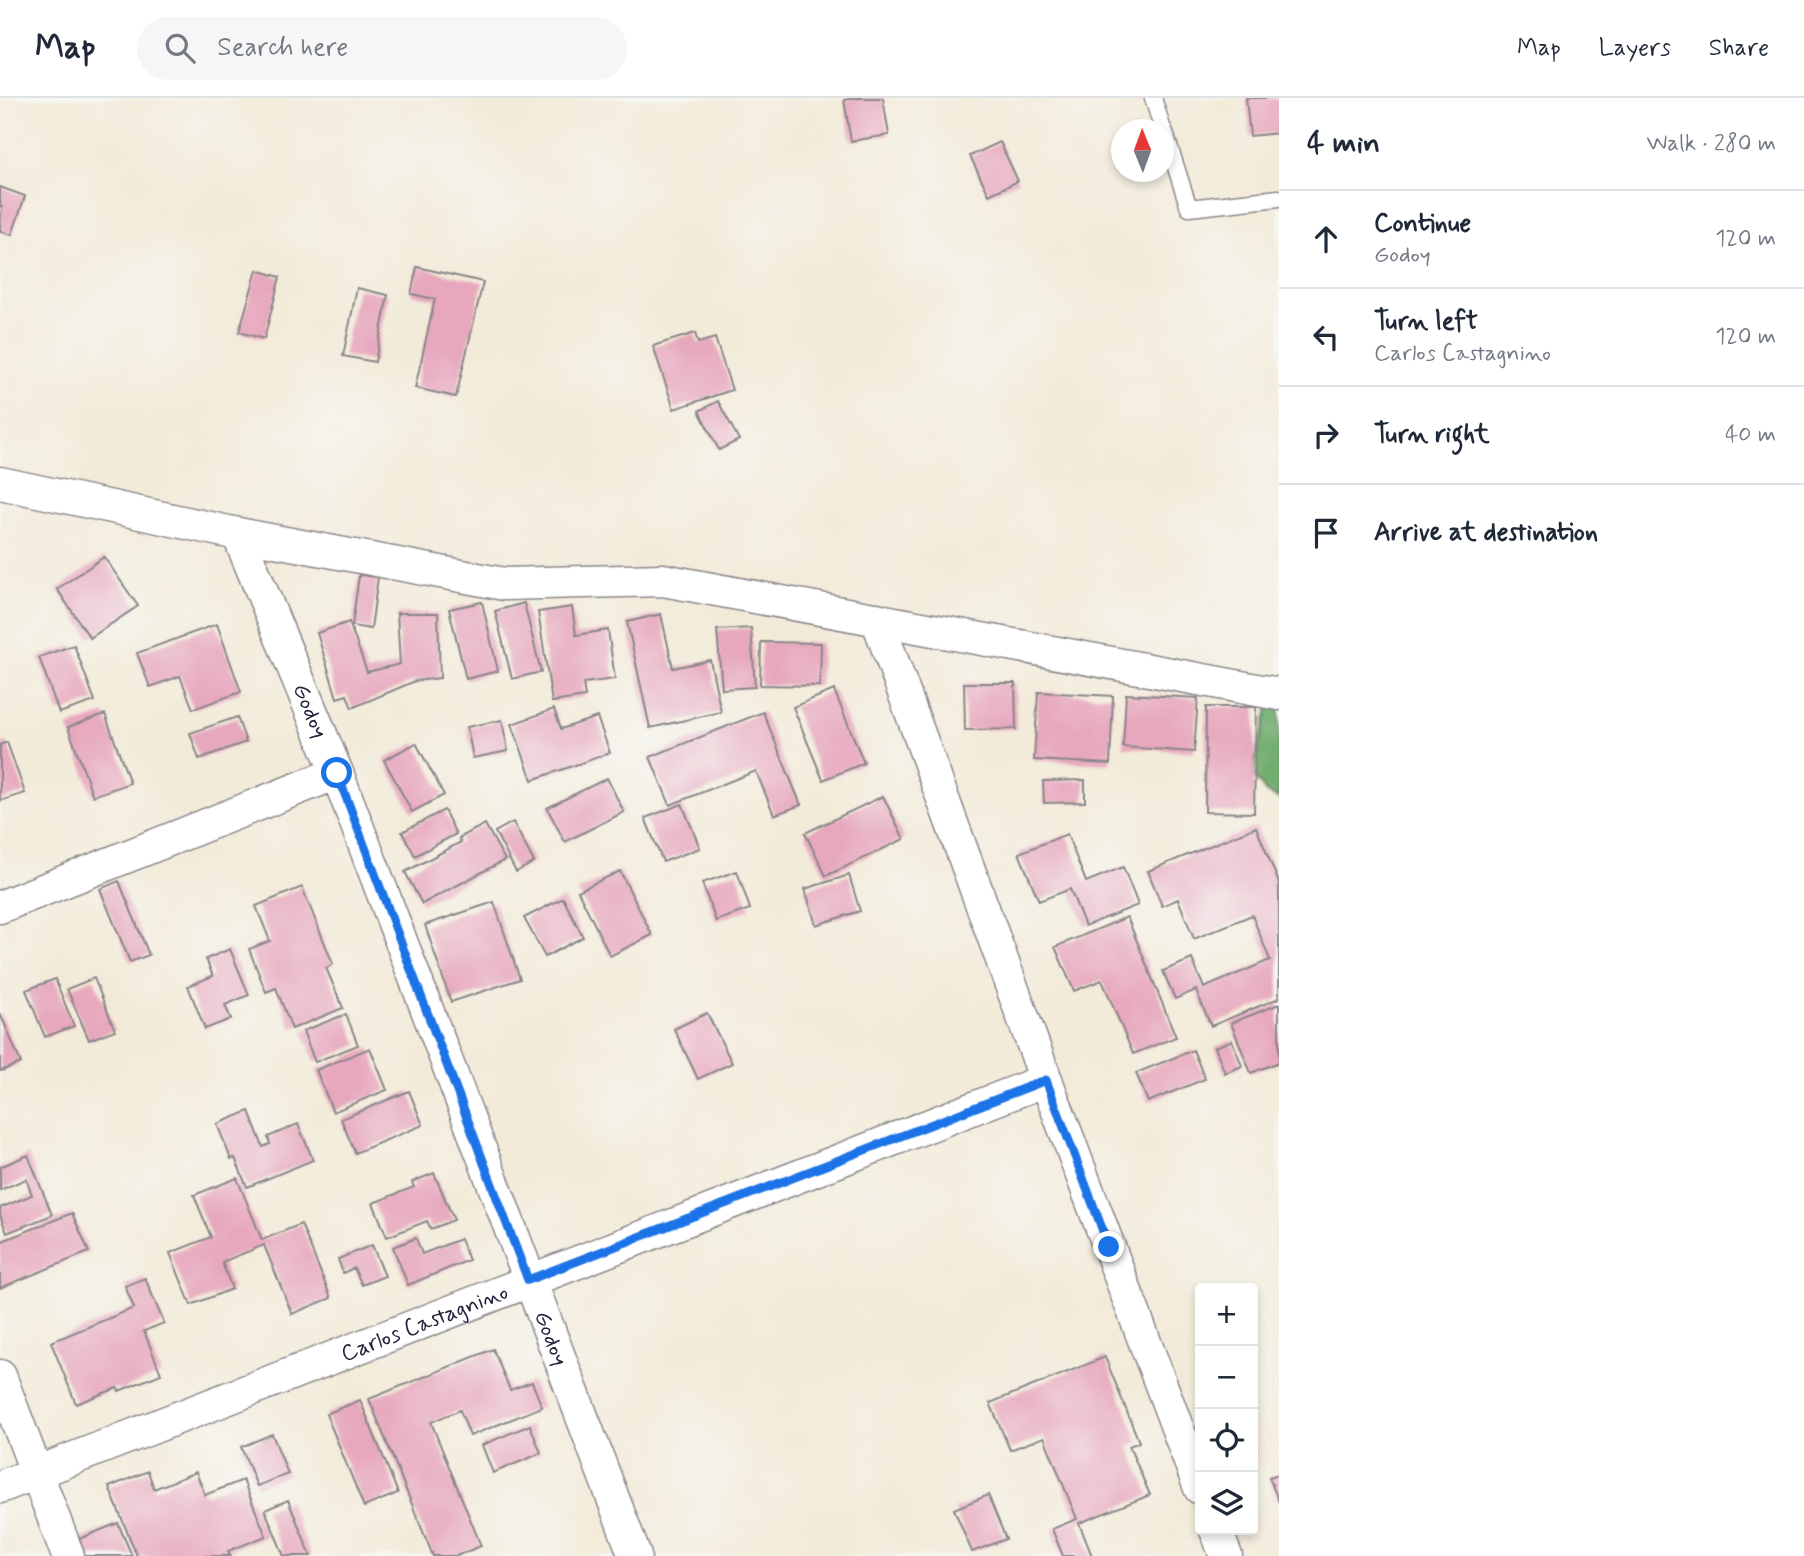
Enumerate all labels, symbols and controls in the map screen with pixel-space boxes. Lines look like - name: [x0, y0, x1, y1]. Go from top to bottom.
- search box: [137, 17, 627, 80]
- text: Map: [35, 26, 95, 70]
- icon: search: [161, 29, 199, 67]
- text: Search here: [217, 31, 348, 65]
- text: Map: [1517, 33, 1561, 64]
- text: Layers: [1599, 33, 1671, 64]
- text: Share: [1709, 33, 1769, 64]
- north arrow: [1111, 119, 1174, 182]
- text: 4 min: [1307, 124, 1380, 163]
- text: Walk · 280 m: [1646, 129, 1776, 159]
- text: Continue: [1374, 207, 1471, 241]
- icon: ahead: [1307, 220, 1345, 258]
- text: 120 m: [1715, 224, 1776, 254]
- text: Godoy: [1374, 241, 1431, 271]
- text: Turn left: [1374, 305, 1478, 339]
- icon: left: [1307, 318, 1345, 356]
- text: 120 m: [1715, 322, 1776, 352]
- text: Carlos Castagnino: [1374, 339, 1551, 369]
- icon: right: [1307, 416, 1345, 454]
- text: Turn right: [1374, 418, 1490, 452]
- text: 40 m: [1725, 420, 1776, 450]
- icon: arrive: [1307, 514, 1345, 552]
- text: Arrive at destination: [1374, 516, 1598, 550]
- street label: Godoy: [285, 679, 334, 743]
- route start: [321, 757, 352, 788]
- route end: [1093, 1231, 1124, 1262]
- street label: Carlos Castagnino: [337, 1278, 513, 1370]
- map controls: [1195, 1283, 1258, 1535]
- button: +: [1195, 1283, 1258, 1346]
- street label: Godoy: [526, 1307, 574, 1370]
- button: −: [1195, 1346, 1258, 1409]
- button: locate: [1195, 1409, 1258, 1472]
- button: layers: [1195, 1472, 1258, 1535]

